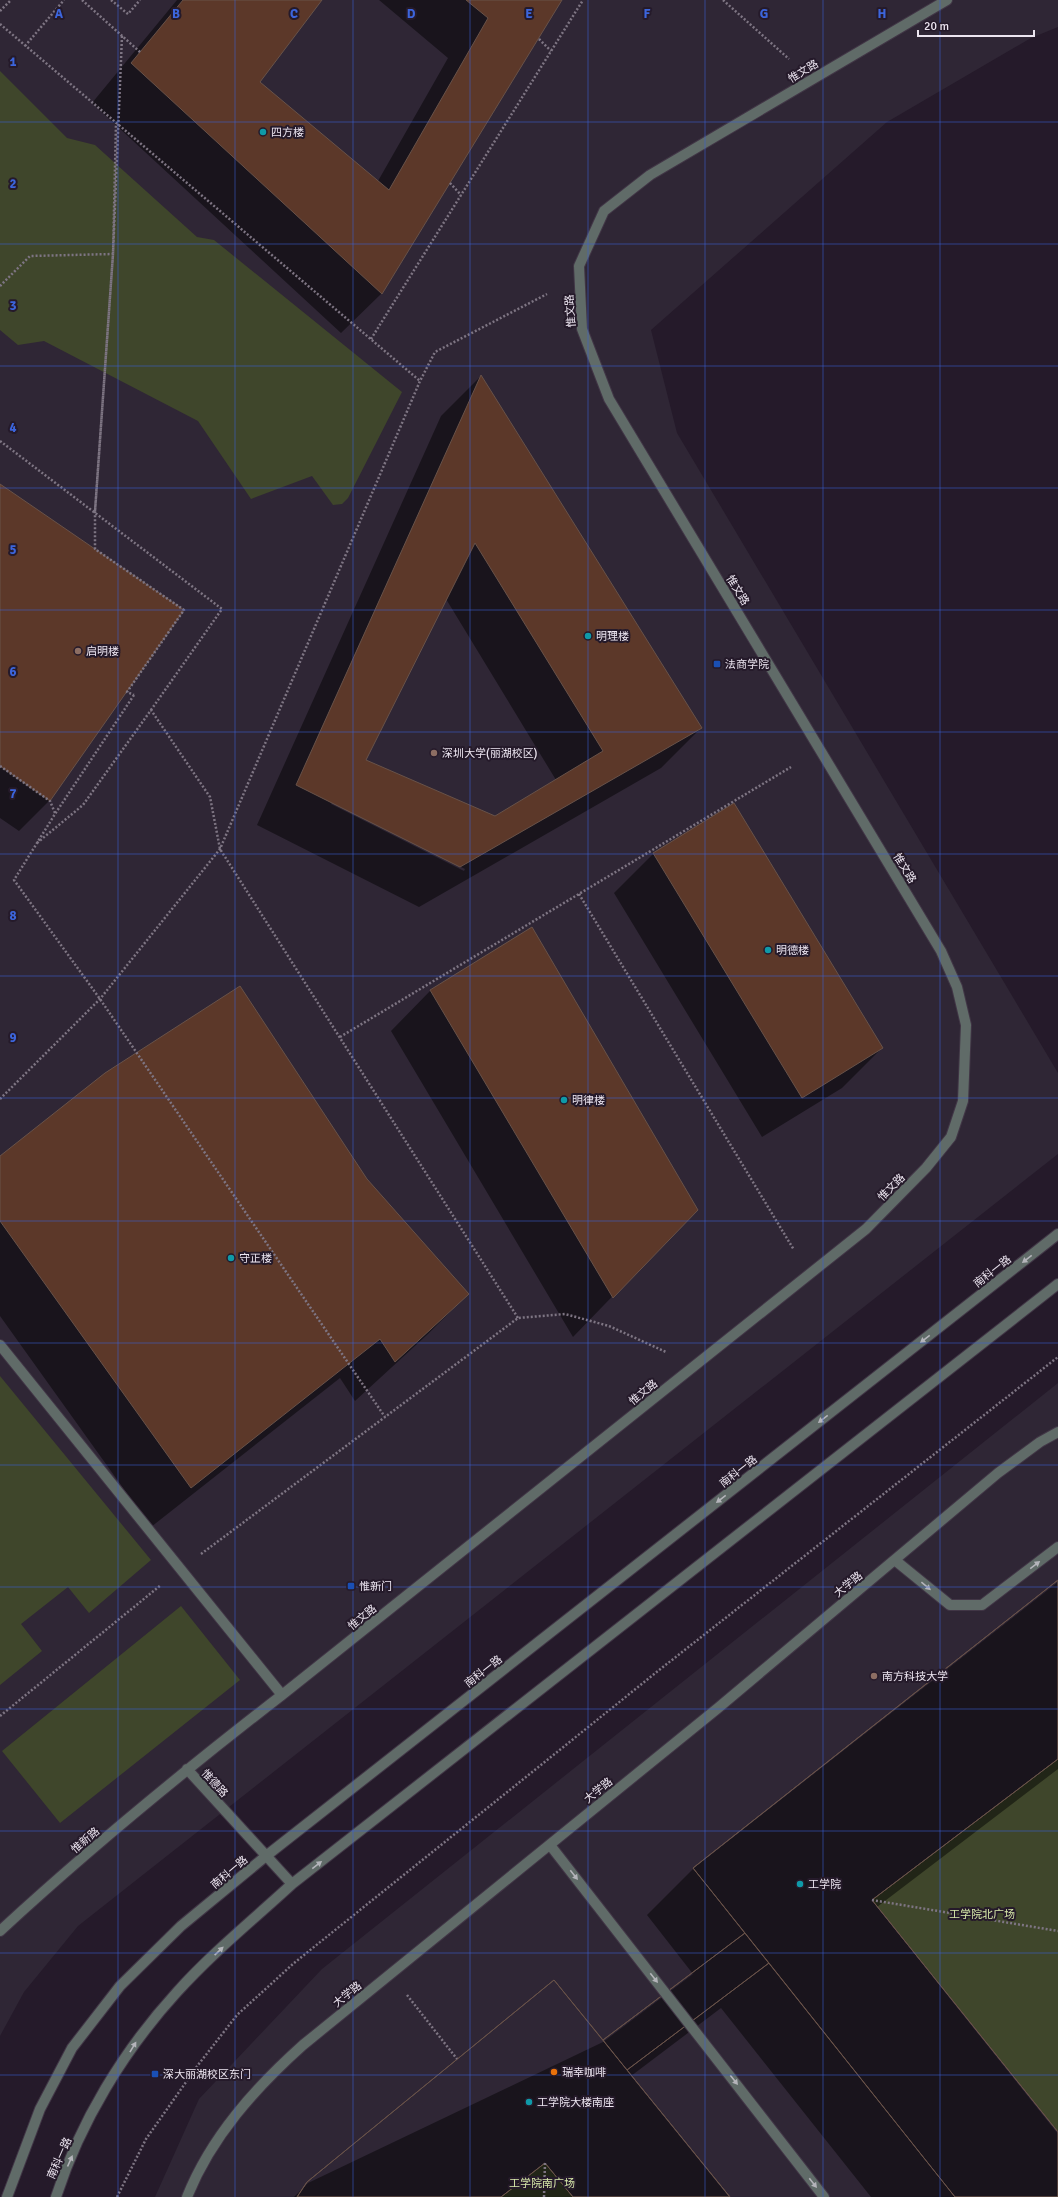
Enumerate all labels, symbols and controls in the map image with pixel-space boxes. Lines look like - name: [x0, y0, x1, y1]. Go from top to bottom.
- text: A: [55, 6, 64, 22]
- text: B: [172, 6, 180, 22]
- text: C: [290, 6, 298, 22]
- text: D: [407, 6, 416, 22]
- text: E: [525, 6, 533, 22]
- text: F: [644, 6, 651, 22]
- text: G: [760, 6, 768, 22]
- text: H: [878, 6, 886, 22]
- scale bar: [918, 12, 1034, 38]
- text: 20 m: [924, 19, 949, 34]
- text: 1: [9, 54, 17, 70]
- street label: 惟文路: [786, 57, 821, 85]
- place label: 四方楼: [271, 126, 304, 139]
- marker: 四方楼: [258, 127, 268, 137]
- text: 2: [9, 176, 17, 192]
- street label: 惟文路: [563, 294, 578, 328]
- text: 3: [9, 298, 17, 314]
- text: 4: [9, 420, 17, 436]
- text: 5: [9, 542, 17, 558]
- street label: 惟文路: [724, 573, 752, 608]
- place label: 明理楼: [596, 630, 629, 643]
- marker: 明理楼: [583, 631, 593, 641]
- place label: 启明楼: [86, 645, 119, 658]
- marker: 启明楼: [73, 646, 83, 656]
- place label: 法商学院: [725, 658, 769, 671]
- marker: 法商学院: [712, 659, 722, 669]
- text: 6: [9, 664, 17, 680]
- place label: 深圳大学(丽湖校区): [442, 747, 537, 760]
- marker: 深圳大学(丽湖校区): [429, 748, 439, 758]
- text: 7: [9, 786, 17, 802]
- street label: 惟文路: [891, 851, 919, 886]
- text: 8: [9, 908, 17, 924]
- place label: 明德楼: [776, 944, 809, 957]
- marker: 明德楼: [763, 945, 773, 955]
- text: 9: [9, 1030, 17, 1046]
- place label: 明律楼: [572, 1094, 605, 1107]
- marker: 明律楼: [559, 1095, 569, 1105]
- street label: 惟文路: [875, 1171, 908, 1204]
- place label: 守正楼: [239, 1252, 272, 1265]
- marker: 守正楼: [226, 1253, 236, 1263]
- street label: 南科一路: [971, 1253, 1014, 1290]
- one-way arrow: [1022, 1254, 1033, 1263]
- one-way arrow: [920, 1334, 931, 1343]
- street label: 惟文路: [626, 1377, 660, 1408]
- one-way arrow: [817, 1415, 828, 1423]
- street label: 南科一路: [717, 1453, 760, 1490]
- one-way arrow: [715, 1495, 726, 1504]
- one-way arrow: [1030, 1560, 1041, 1569]
- street label: 大学路: [831, 1569, 865, 1600]
- place label: 惟新门: [359, 1580, 392, 1593]
- marker: 惟新门: [346, 1581, 356, 1591]
- one-way arrow: [920, 1581, 931, 1590]
- street label: 惟文路: [345, 1602, 379, 1633]
- street label: 南科一路: [462, 1653, 505, 1690]
- place label: 南方科技大学: [882, 1670, 948, 1683]
- marker: 南方科技大学: [869, 1671, 879, 1681]
- street label: 惟德路: [199, 1767, 230, 1800]
- street label: 大学路: [581, 1775, 615, 1806]
- street label: 惟新路: [69, 1825, 102, 1856]
- street label: 南科一路: [208, 1853, 250, 1892]
- one-way arrow: [311, 1860, 322, 1869]
- one-way arrow: [570, 1870, 578, 1881]
- place label: 工学院: [808, 1878, 841, 1891]
- marker: 工学院: [795, 1879, 805, 1889]
- park label: 工学院北广场: [949, 1908, 1015, 1921]
- one-way arrow: [214, 1946, 224, 1956]
- one-way arrow: [650, 1972, 658, 1983]
- street label: 大学路: [330, 1979, 364, 2010]
- one-way arrow: [129, 2041, 136, 2053]
- place label: 瑞幸咖啡: [562, 2066, 606, 2079]
- marker: 瑞幸咖啡: [549, 2067, 559, 2077]
- place label: 深大丽湖校区东门: [163, 2068, 251, 2081]
- marker: 深大丽湖校区东门: [150, 2069, 160, 2079]
- one-way arrow: [729, 2075, 738, 2086]
- place label: 工学院大楼南座: [537, 2096, 614, 2109]
- marker: 工学院大楼南座: [524, 2097, 534, 2107]
- street label: 南科一路: [45, 2135, 74, 2181]
- one-way arrow: [67, 2155, 73, 2166]
- park label: 工学院南广场: [509, 2177, 575, 2190]
- one-way arrow: [809, 2178, 818, 2189]

